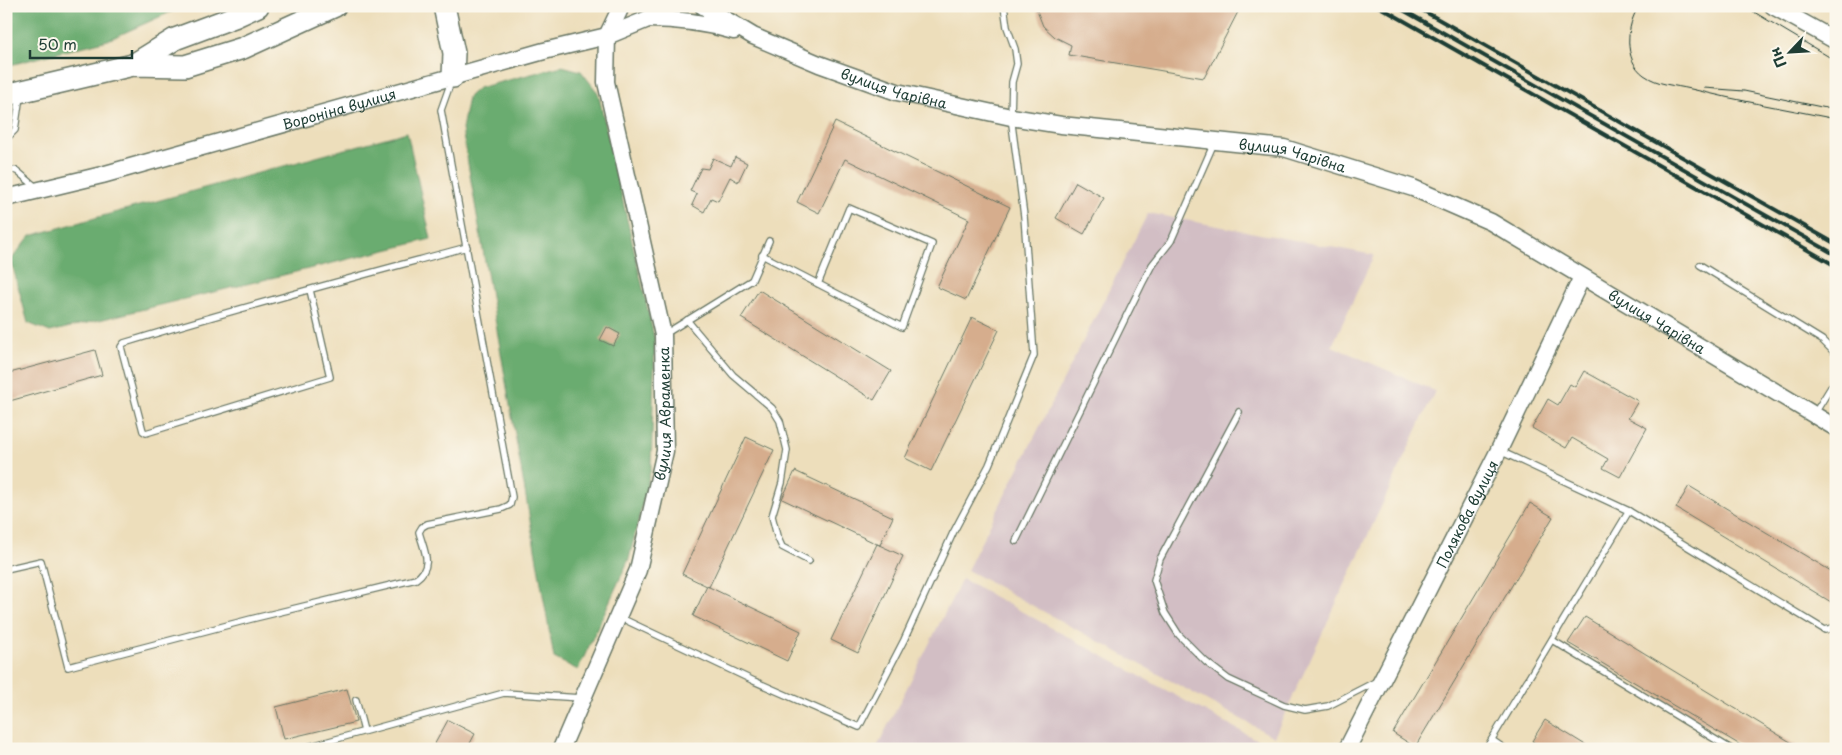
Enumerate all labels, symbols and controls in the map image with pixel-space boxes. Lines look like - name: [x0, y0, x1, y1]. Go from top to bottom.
- scale bar: [30, 28, 132, 60]
- north arrow: [1764, 28, 1814, 78]
- text: 50 m: [38, 32, 77, 55]
- text: Пн: [1764, 44, 1792, 71]
- street label: вулиця Чарівна: [838, 62, 949, 113]
- street label: Вороніна вулиця: [280, 83, 398, 134]
- street label: вулиця Чарівна: [1238, 133, 1349, 177]
- street label: вулиця Чарівна: [1605, 284, 1710, 359]
- street label: вулиця Авраменка: [648, 346, 676, 483]
- street label: Полякова вулиця: [1430, 456, 1503, 571]

